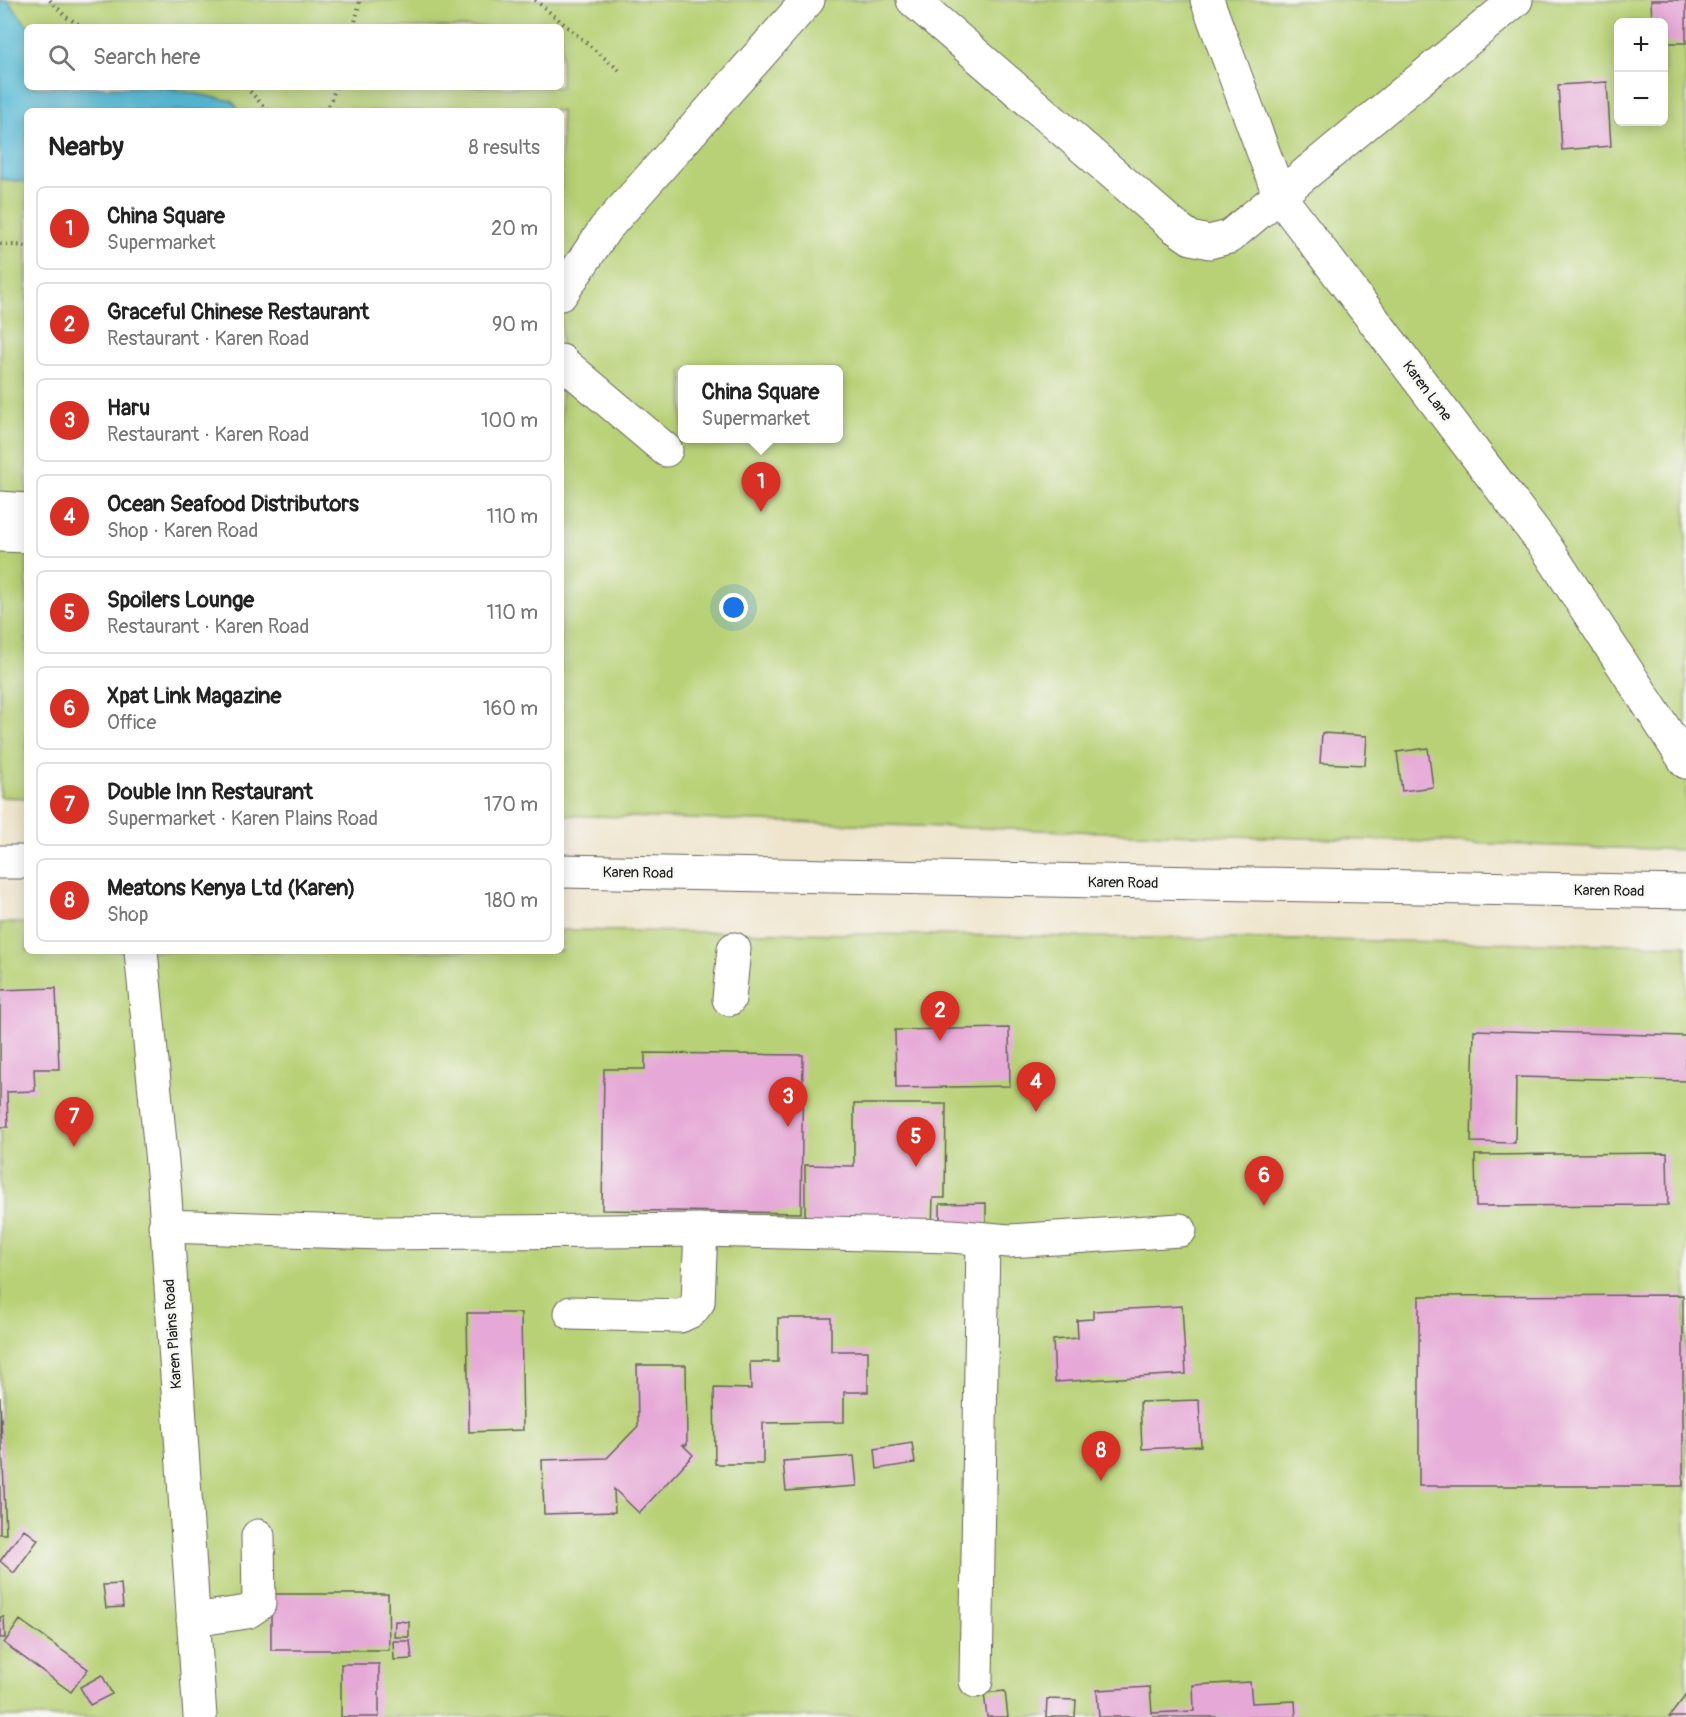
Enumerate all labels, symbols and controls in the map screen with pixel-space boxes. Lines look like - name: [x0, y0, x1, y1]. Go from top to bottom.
- map controls: [1614, 18, 1668, 126]
- button: +: [1614, 18, 1668, 72]
- search box: [24, 24, 564, 90]
- icon: search: [45, 41, 78, 74]
- text: Search here: [93, 43, 200, 71]
- button: −: [1614, 72, 1668, 126]
- text: Nearby: [48, 131, 124, 163]
- text: 8 results: [469, 135, 540, 160]
- text: China Square: [107, 202, 225, 230]
- text: 1: [66, 216, 73, 241]
- text: 20 m: [491, 216, 538, 241]
- text: Supermarket: [107, 230, 216, 255]
- text: Graceful Chinese Restaurant: [107, 298, 369, 326]
- text: 2: [64, 312, 75, 337]
- text: 90 m: [492, 312, 538, 337]
- text: Restaurant · Karen Road: [107, 326, 309, 351]
- street label: Karen Lane: [1398, 357, 1456, 425]
- popup: [678, 365, 843, 443]
- text: China Square: [702, 378, 819, 406]
- text: Haru: [107, 394, 150, 422]
- text: Supermarket: [702, 406, 810, 431]
- text: 3: [64, 408, 75, 433]
- text: 100 m: [481, 408, 538, 433]
- text: Restaurant · Karen Road: [107, 422, 309, 447]
- pin: 1: [742, 462, 780, 512]
- text: Ocean Seafood Distributors: [107, 490, 359, 518]
- text: 4: [64, 504, 75, 529]
- text: 110 m: [487, 504, 538, 529]
- text: Shop · Karen Road: [107, 518, 258, 543]
- text: Spoilers Lounge: [107, 586, 254, 614]
- your location: [719, 593, 748, 622]
- text: 5: [64, 600, 75, 625]
- text: 110 m: [487, 600, 538, 625]
- text: Restaurant · Karen Road: [107, 614, 309, 639]
- text: Xpat Link Magazine: [107, 682, 281, 710]
- text: 6: [64, 696, 75, 721]
- text: 160 m: [483, 696, 538, 721]
- text: Office: [107, 710, 156, 735]
- text: Double Inn Restaurant: [107, 778, 313, 806]
- text: 7: [64, 792, 75, 817]
- text: 170 m: [484, 792, 538, 817]
- text: Supermarket · Karen Plains Road: [107, 806, 378, 831]
- street label: Karen Road: [602, 863, 674, 883]
- street label: Karen Road: [1087, 873, 1159, 893]
- text: Meatons Kenya Ltd (Karen): [107, 874, 356, 902]
- street label: Karen Road: [1573, 881, 1645, 901]
- text: 8: [64, 888, 75, 913]
- text: 180 m: [484, 888, 538, 913]
- text: Shop: [107, 902, 148, 927]
- pin: 2: [920, 992, 960, 1041]
- pin: 4: [1016, 1062, 1056, 1112]
- pin: 3: [768, 1078, 808, 1127]
- pin: 7: [54, 1098, 94, 1147]
- pin: 5: [896, 1118, 936, 1167]
- pin: 6: [1244, 1156, 1284, 1206]
- street label: Karen Plains Road: [160, 1278, 186, 1390]
- pin: 8: [1082, 1432, 1120, 1481]

